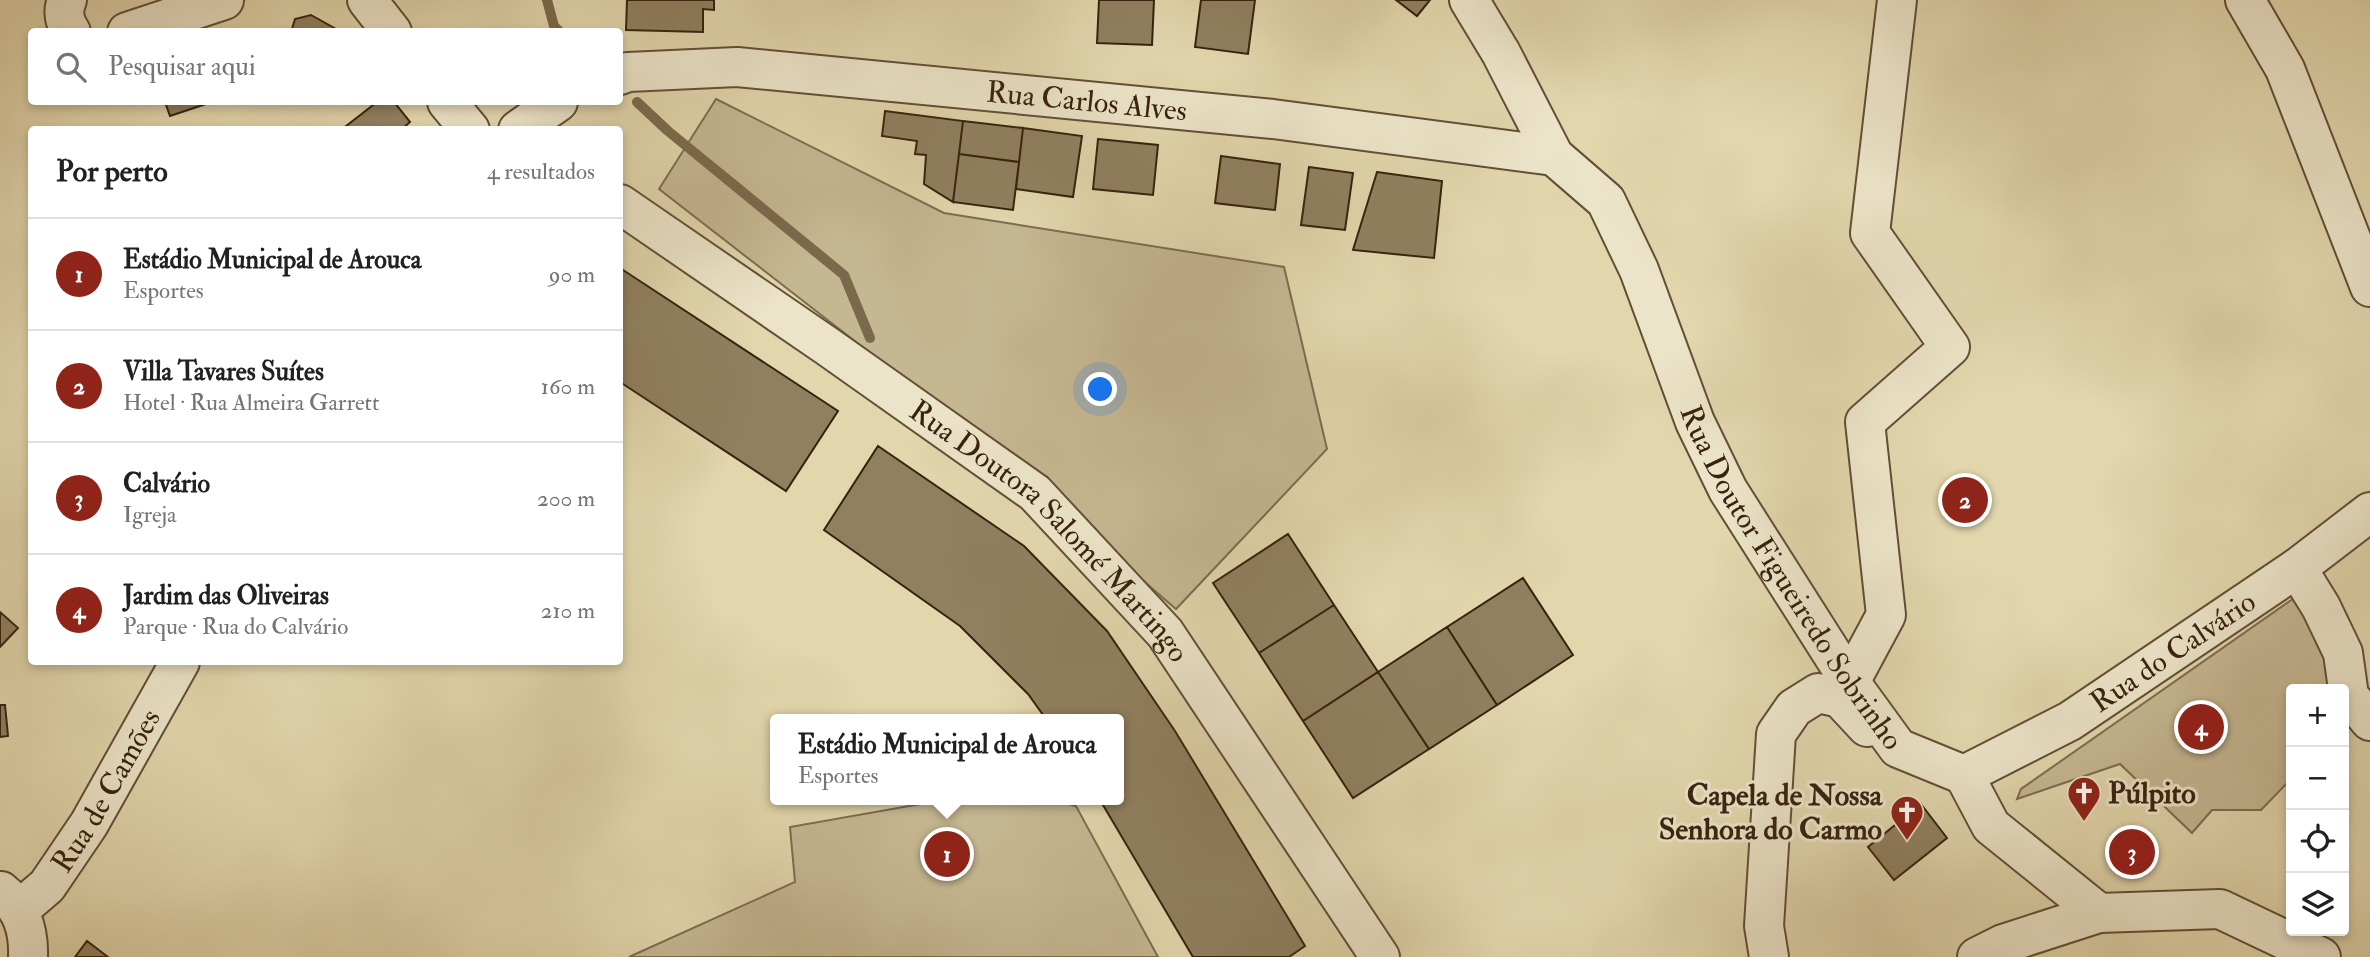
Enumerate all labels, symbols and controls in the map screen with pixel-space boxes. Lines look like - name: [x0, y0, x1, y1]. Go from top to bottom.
- search box: [28, 28, 623, 105]
- icon: search: [52, 48, 90, 86]
- text: Pesquisar aqui: [108, 51, 256, 83]
- street label: Rua Carlos Alves: [985, 73, 1189, 129]
- text: Por perto: [56, 153, 168, 190]
- text: 4 resultados: [487, 157, 595, 186]
- text: Estádio Municipal de Arouca: [123, 244, 421, 276]
- text: 1: [75, 260, 83, 289]
- text: 90 m: [549, 260, 595, 289]
- text: Esportes: [123, 276, 204, 305]
- text: Villa Tavares Suítes: [123, 356, 324, 388]
- text: 2: [73, 372, 85, 401]
- text: 160 m: [541, 372, 595, 401]
- your location: [1083, 372, 1117, 406]
- text: Hotel · Rua Almeira Garrett: [123, 388, 379, 417]
- street label: Rua Doutora Salomé Martingo: [902, 392, 1198, 669]
- street label: Rua Doutor Figueiredo Sobrinho: [1672, 400, 1912, 757]
- text: Calvário: [123, 468, 210, 500]
- pin: 2: [1942, 474, 1988, 526]
- text: 3: [75, 484, 83, 513]
- text: 200 m: [537, 484, 595, 513]
- text: Igreja: [123, 500, 177, 529]
- text: Jardim das Oliveiras: [123, 580, 329, 612]
- street label: Rua do Calvário: [2083, 583, 2263, 720]
- text: 4: [73, 596, 85, 625]
- text: 210 m: [541, 596, 595, 625]
- text: Parque · Rua do Calvário: [123, 612, 348, 641]
- map controls: [2286, 684, 2349, 936]
- button: +: [2286, 684, 2349, 747]
- pin: 4: [2178, 701, 2224, 753]
- street label: Rua de Camões: [43, 702, 168, 880]
- popup: [770, 714, 1124, 805]
- text: Estádio Municipal de Arouca: [798, 729, 1096, 761]
- button: −: [2286, 747, 2349, 810]
- text: Esportes: [798, 761, 878, 790]
- church icon: Púlpito: [2065, 774, 2103, 823]
- place label: Púlpito: [2108, 775, 2196, 812]
- place label: Capela de Nossa Senhora do Carmo: [1659, 777, 1884, 848]
- church icon: Capela de Nossa Senhora do Carmo: [1888, 793, 1926, 842]
- button: locate: [2286, 810, 2349, 873]
- pin: 3: [2109, 826, 2155, 878]
- pin: 1: [924, 828, 970, 880]
- button: layers: [2286, 873, 2349, 936]

